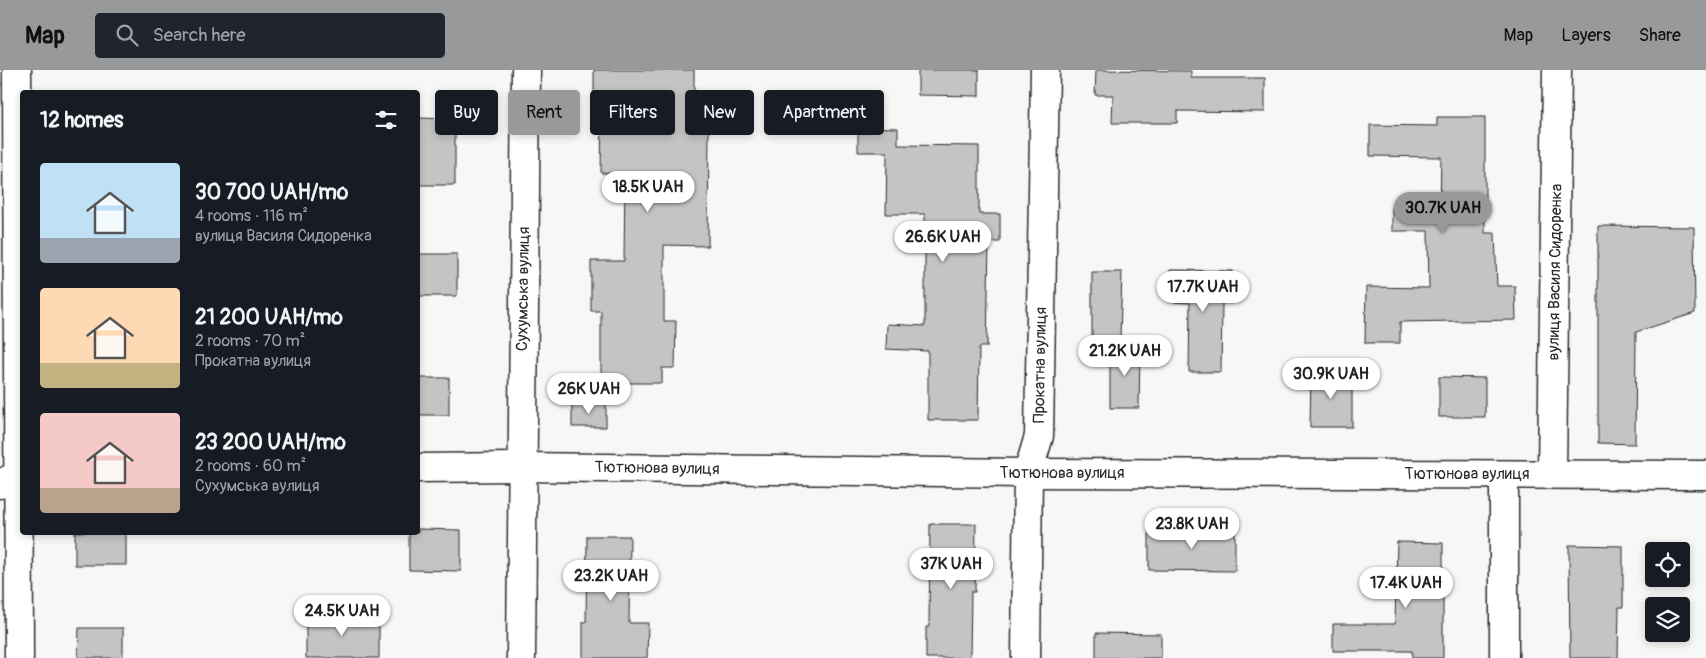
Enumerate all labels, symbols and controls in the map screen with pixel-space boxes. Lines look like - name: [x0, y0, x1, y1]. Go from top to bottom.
- search box: [95, 13, 445, 58]
- text: Map: [25, 21, 65, 50]
- icon: search: [113, 21, 141, 49]
- text: Search here: [153, 23, 246, 47]
- text: Map: [1504, 24, 1533, 47]
- text: Layers: [1561, 24, 1611, 47]
- text: Share: [1639, 24, 1681, 47]
- chip: Buy: [435, 90, 498, 135]
- chip: Rent: [508, 90, 580, 135]
- chip: Filters: [590, 90, 675, 135]
- chip: New: [685, 90, 754, 135]
- chip: Apartment: [764, 90, 884, 135]
- icon: filters: [372, 106, 400, 134]
- text: 12 homes: [40, 107, 123, 134]
- pin: 18.5K UAH: [591, 170, 705, 213]
- text: 18.5K UAH: [613, 177, 683, 197]
- text: 30 700 UAH/mo: [195, 179, 348, 206]
- icon: home: [80, 183, 140, 243]
- street label: вулиця Василя Сидоренка: [1543, 183, 1567, 361]
- pin: 30.7K UAH: [1386, 191, 1500, 234]
- text: 30.7K UAH: [1405, 198, 1481, 218]
- text: 4 rooms · 116 m²: [195, 206, 308, 226]
- pin: 26.6K UAH: [886, 220, 1000, 263]
- text: вулиця Василя Сидоренка: [195, 226, 372, 246]
- street label: Сухумська вулиця: [512, 227, 534, 351]
- text: 26.6K UAH: [905, 227, 981, 247]
- pin: 17.7K UAH: [1146, 270, 1260, 313]
- text: 17.7K UAH: [1168, 277, 1238, 297]
- text: 21 200 UAH/mo: [195, 304, 343, 331]
- street label: Прокатна вулиця: [1029, 307, 1051, 423]
- icon: home: [80, 308, 140, 368]
- text: 2 rooms · 70 m²: [195, 331, 305, 351]
- pin: 21.2K UAH: [1068, 334, 1182, 377]
- text: 21.2K UAH: [1089, 341, 1161, 361]
- text: Прокатна вулиця: [195, 351, 311, 371]
- pin: 30.9K UAH: [1274, 358, 1388, 400]
- text: 30.9K UAH: [1293, 364, 1369, 384]
- pin: 26K UAH: [543, 372, 635, 415]
- text: 26K UAH: [558, 379, 620, 399]
- text: 23 200 UAH/mo: [195, 429, 346, 456]
- icon: home: [80, 433, 140, 493]
- text: 2 rooms · 60 m²: [195, 456, 306, 476]
- street label: Тютюнова вулиця: [594, 457, 720, 479]
- street label: Тютюнова вулиця: [1000, 463, 1124, 483]
- street label: Тютюнова вулиця: [1405, 464, 1529, 484]
- text: Сухумська вулиця: [195, 476, 320, 496]
- pin: 23.8K UAH: [1135, 508, 1249, 550]
- text: 23.8K UAH: [1155, 514, 1229, 534]
- map controls: [1645, 542, 1690, 642]
- button: locate: [1645, 542, 1690, 587]
- pin: 37K UAH: [905, 548, 997, 590]
- text: 37K UAH: [920, 554, 982, 574]
- pin: 23.2K UAH: [554, 560, 668, 602]
- text: 23.2K UAH: [574, 566, 648, 586]
- pin: 17.4K UAH: [1349, 566, 1463, 609]
- text: 17.4K UAH: [1370, 573, 1442, 593]
- pin: 24.5K UAH: [285, 594, 399, 637]
- button: layers: [1645, 597, 1690, 642]
- text: 24.5K UAH: [305, 601, 379, 621]

